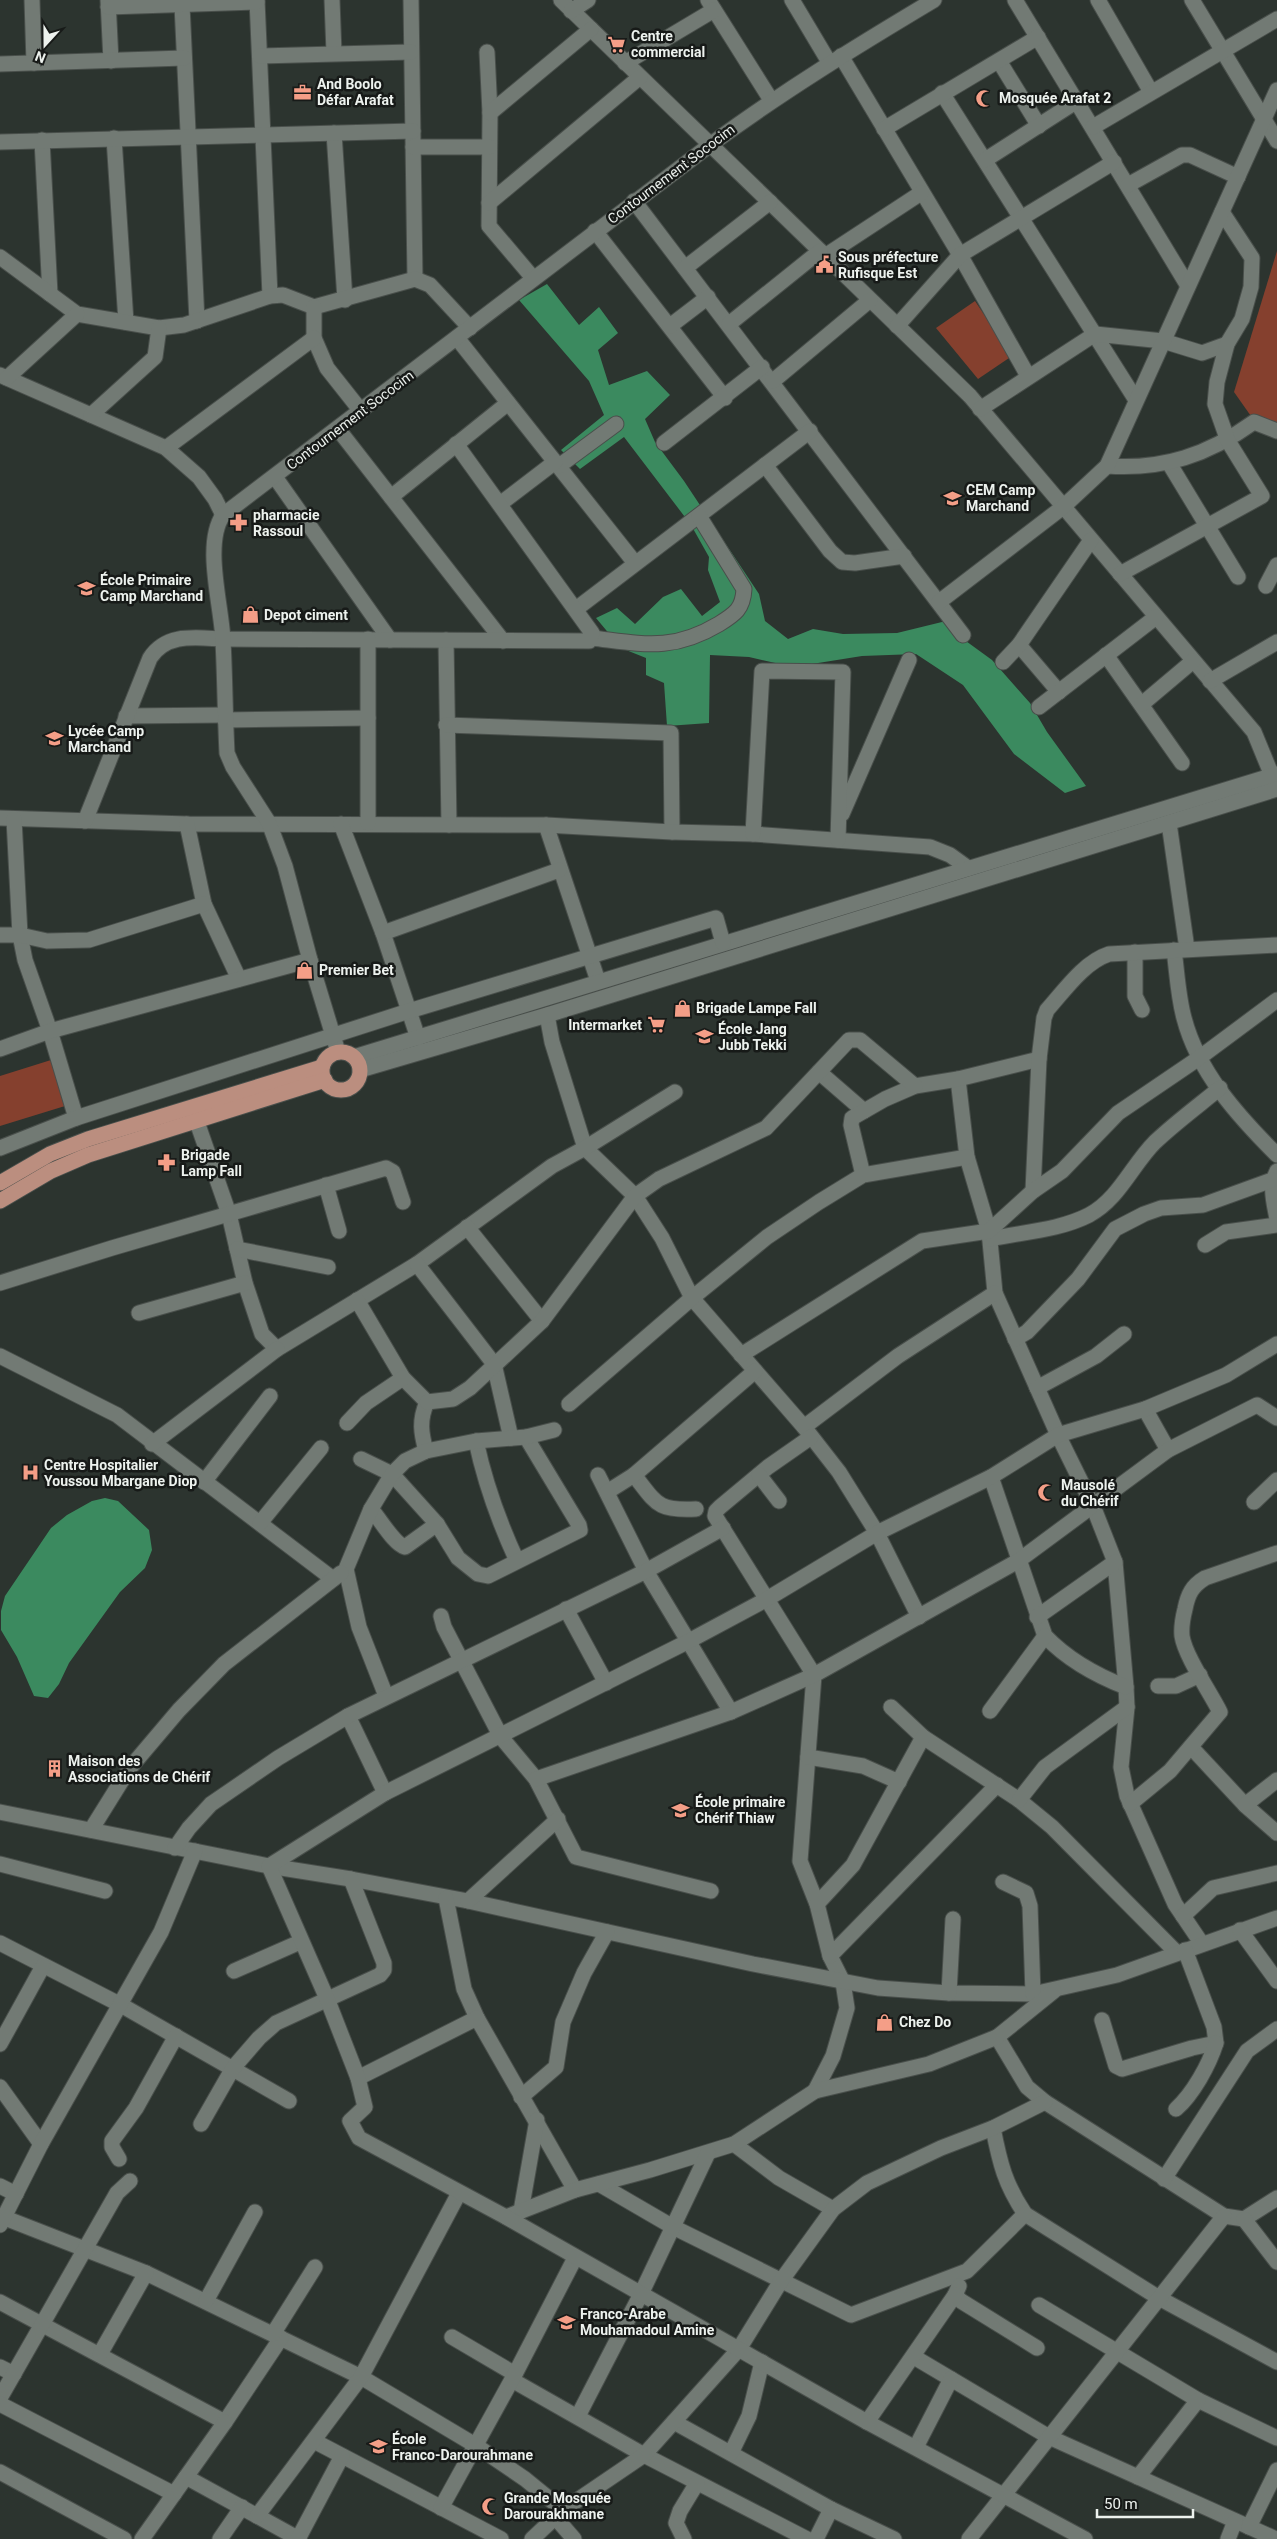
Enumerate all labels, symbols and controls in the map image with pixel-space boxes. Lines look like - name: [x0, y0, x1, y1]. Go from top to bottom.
- north arrow: [20, 20, 70, 70]
- place label: Centre commercial: [631, 28, 705, 60]
- supermarket icon: Centre commercial: [607, 34, 627, 54]
- text: N: [33, 48, 48, 66]
- place label: And Boolo Défar Arafat: [317, 76, 394, 108]
- office icon: And Boolo Défar Arafat: [293, 82, 313, 102]
- mosque icon: Mosquée Arafat 2: [975, 88, 995, 108]
- place label: Mosquée Arafat 2: [999, 90, 1111, 106]
- street label: Contournement Sococim: [604, 121, 738, 227]
- place label: Sous préfecture Rufisque Est: [838, 249, 939, 281]
- public building icon: Sous préfecture Rufisque Est: [814, 255, 834, 275]
- street label: Contournement Sococim: [283, 367, 417, 473]
- place label: CEM Camp Marchand: [966, 482, 1036, 514]
- school or university icon: CEM Camp Marchand: [942, 488, 962, 508]
- place label: pharmacie Rassoul: [253, 507, 320, 539]
- pharmacy icon: pharmacie Rassoul: [229, 513, 249, 533]
- place label: École Primaire Camp Marchand: [100, 571, 203, 604]
- school or university icon: École Primaire Camp Marchand: [76, 578, 96, 598]
- shop icon: Depot ciment: [240, 605, 260, 625]
- place label: Depot ciment: [264, 607, 348, 623]
- place label: Lycée Camp Marchand: [68, 723, 144, 755]
- school or university icon: Lycée Camp Marchand: [44, 729, 64, 749]
- shop icon: Premier Bet: [295, 960, 315, 980]
- place label: Premier Bet: [319, 962, 394, 978]
- shop icon: Brigade Lampe Fall: [672, 998, 692, 1018]
- place label: Brigade Lampe Fall: [696, 1000, 817, 1016]
- supermarket icon: Intermarket: [646, 1015, 666, 1035]
- place label: Intermarket: [568, 1017, 642, 1033]
- place label: École Jang Jubb Tekki: [718, 1020, 787, 1053]
- school or university icon: École Jang Jubb Tekki: [694, 1027, 714, 1047]
- place label: Brigade Lamp Fall: [181, 1147, 242, 1179]
- pharmacy icon: Brigade Lamp Fall: [157, 1153, 177, 1173]
- place label: Centre Hospitalier Youssou Mbargane Diop: [44, 1457, 197, 1489]
- hospital icon: Centre Hospitalier Youssou Mbargane Diop: [20, 1463, 40, 1483]
- place label: Mausolé du Chérif: [1061, 1477, 1120, 1509]
- mosque icon: Mausolé du Chérif: [1037, 1483, 1057, 1503]
- place label: Maison des Associations de Chérif: [68, 1753, 211, 1785]
- building icon: Maison des Associations de Chérif: [44, 1759, 64, 1779]
- place label: École primaire Chérif Thiaw: [695, 1793, 786, 1826]
- school or university icon: École primaire Chérif Thiaw: [671, 1800, 691, 1820]
- shop icon: Chez Do: [875, 2012, 895, 2032]
- place label: Chez Do: [899, 2014, 951, 2030]
- place label: Franco-Arabe Mouhamadoul Amine: [580, 2306, 715, 2338]
- school or university icon: Franco-Arabe Mouhamadoul Amine: [556, 2312, 576, 2332]
- place label: École Franco-Darourahmane: [392, 2430, 533, 2463]
- school or university icon: École Franco-Darourahmane: [368, 2437, 388, 2457]
- scale bar: [1097, 2486, 1193, 2518]
- place label: Grande Mosquée Darourakhmane: [504, 2490, 611, 2522]
- text: 50 m: [1104, 2495, 1138, 2513]
- mosque icon: Grande Mosquée Darourakhmane: [480, 2496, 500, 2516]

